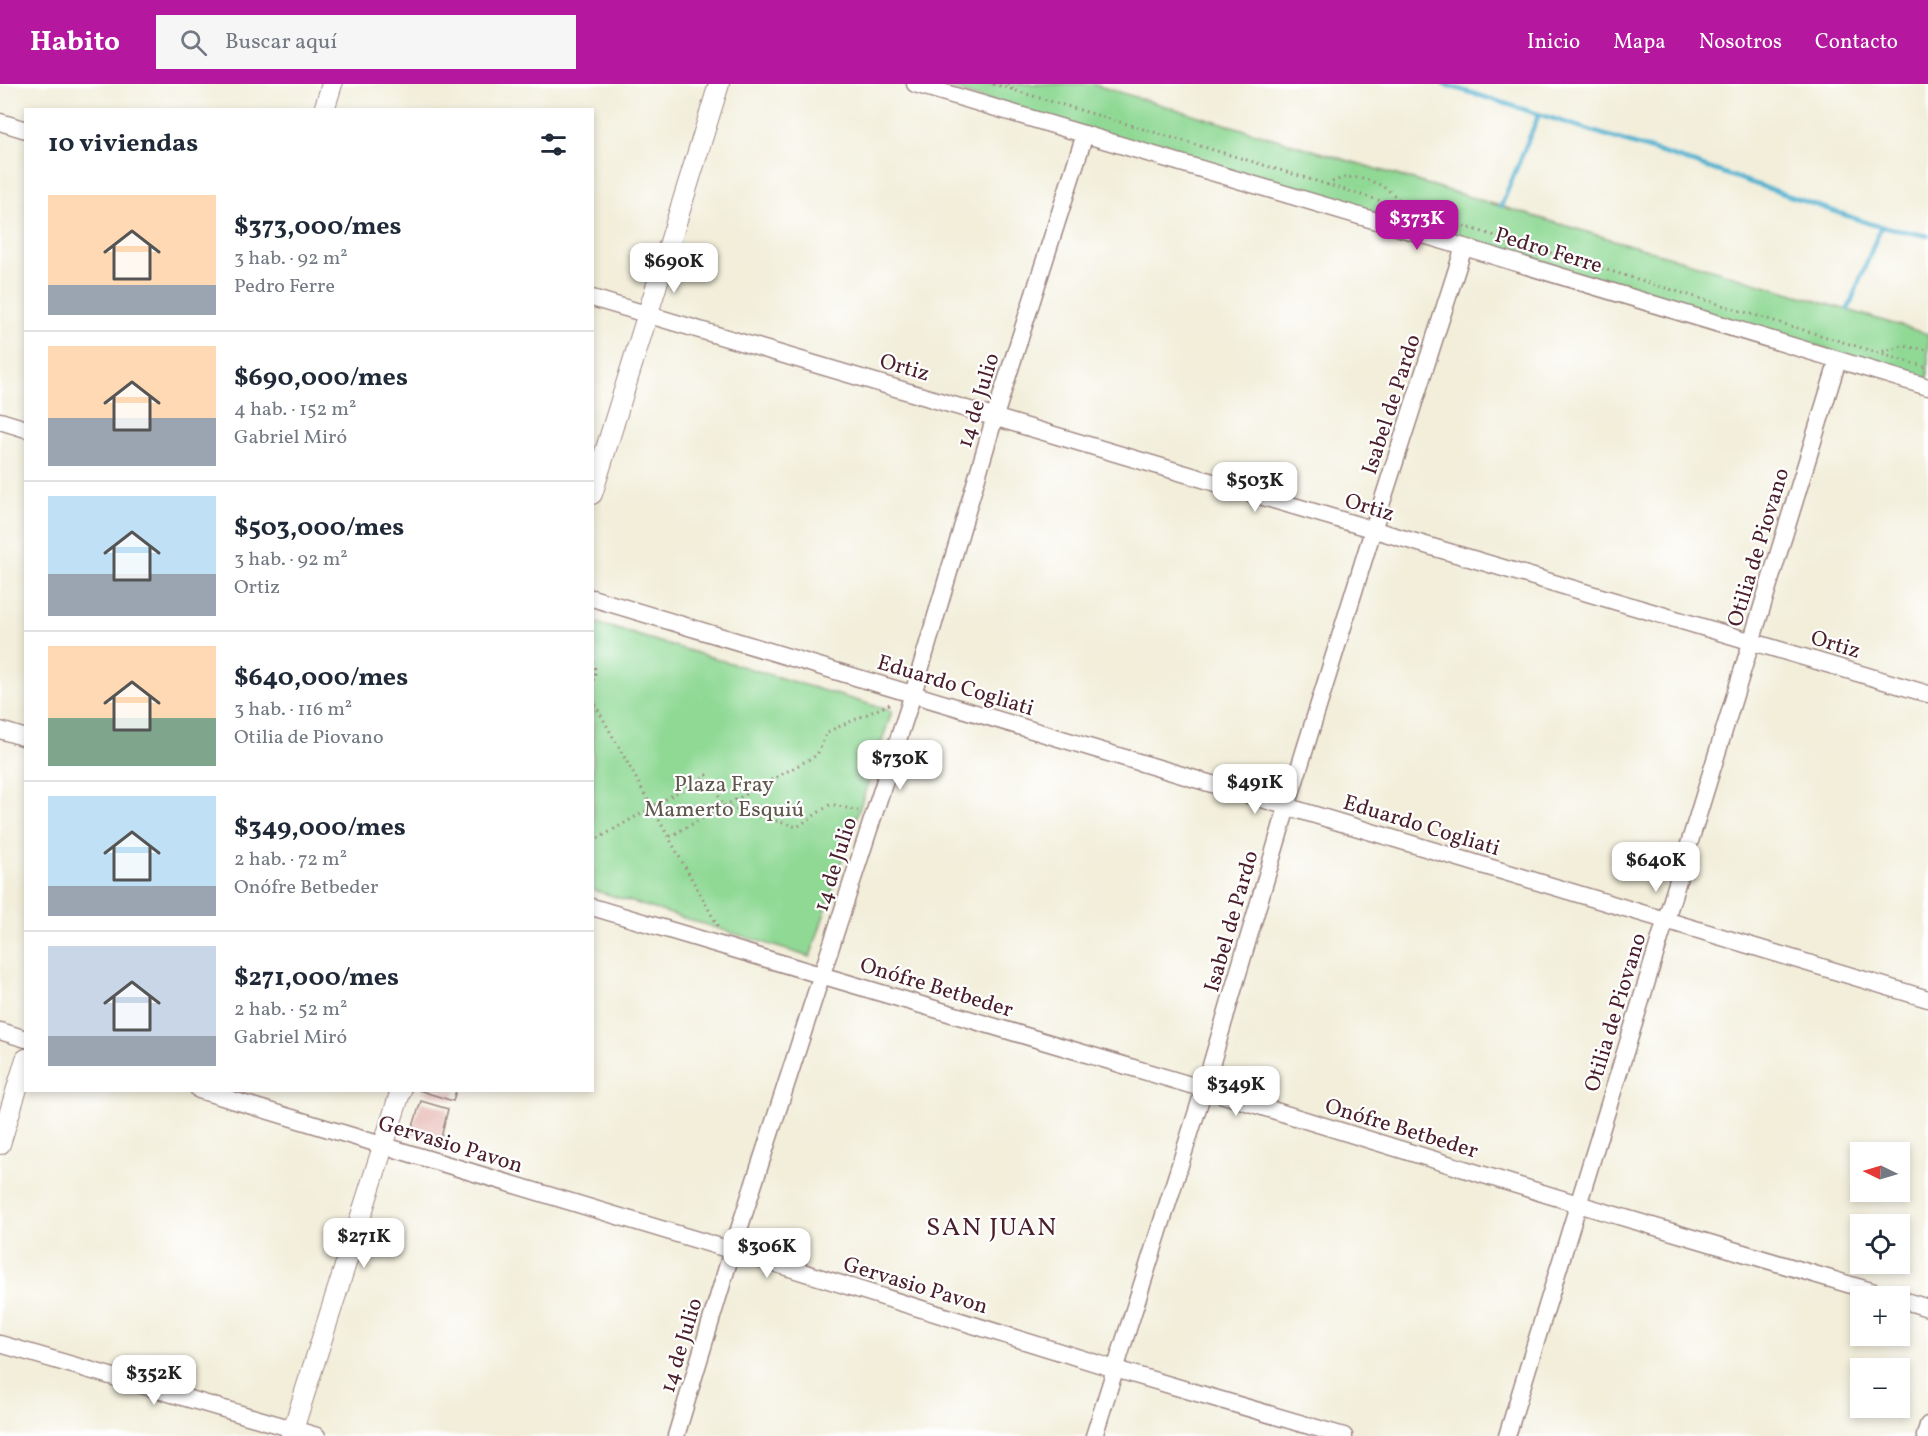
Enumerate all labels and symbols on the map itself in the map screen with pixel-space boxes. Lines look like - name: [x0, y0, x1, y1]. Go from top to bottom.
- pin: $373K: [1375, 200, 1459, 251]
- street label: Pedro Ferre: [1491, 220, 1606, 282]
- pin: $690K: [632, 243, 716, 294]
- street label: Isabel de Pardo: [1355, 331, 1430, 479]
- street label: Ortiz: [876, 347, 933, 390]
- street label: 14 de Julio: [950, 349, 1009, 452]
- pin: $503K: [1213, 462, 1297, 513]
- street label: Otilia de Piovano: [1721, 465, 1798, 631]
- street label: Ortiz: [1341, 486, 1398, 531]
- street label: Ortiz: [1807, 623, 1864, 668]
- street label: Eduardo Cogliati: [873, 648, 1037, 725]
- pin: $730K: [858, 740, 942, 791]
- pin: $491K: [1213, 764, 1297, 815]
- park label: Plaza Fray Mamerto Esquiú: [644, 770, 804, 826]
- street label: Eduardo Cogliati: [1339, 788, 1503, 865]
- street label: 14 de Julio: [807, 813, 866, 916]
- pin: $640K: [1614, 842, 1698, 893]
- street label: Isabel de Pardo: [1197, 847, 1267, 996]
- street label: Otilia de Piovano: [1578, 930, 1655, 1096]
- street label: Onófre Betbeder: [856, 950, 1017, 1026]
- pin: $349K: [1194, 1066, 1278, 1117]
- street label: Onófre Betbeder: [1321, 1091, 1482, 1167]
- street label: Gervasio Pavon: [374, 1109, 526, 1182]
- north arrow: [1850, 1142, 1910, 1202]
- district label: SAN JUAN: [926, 1210, 1058, 1246]
- pin: $271K: [322, 1218, 406, 1269]
- pin: $306K: [725, 1228, 809, 1279]
- street label: Gervasio Pavon: [839, 1250, 991, 1323]
- street label: 14 de Julio: [653, 1294, 712, 1397]
- pin: $352K: [112, 1355, 196, 1406]

